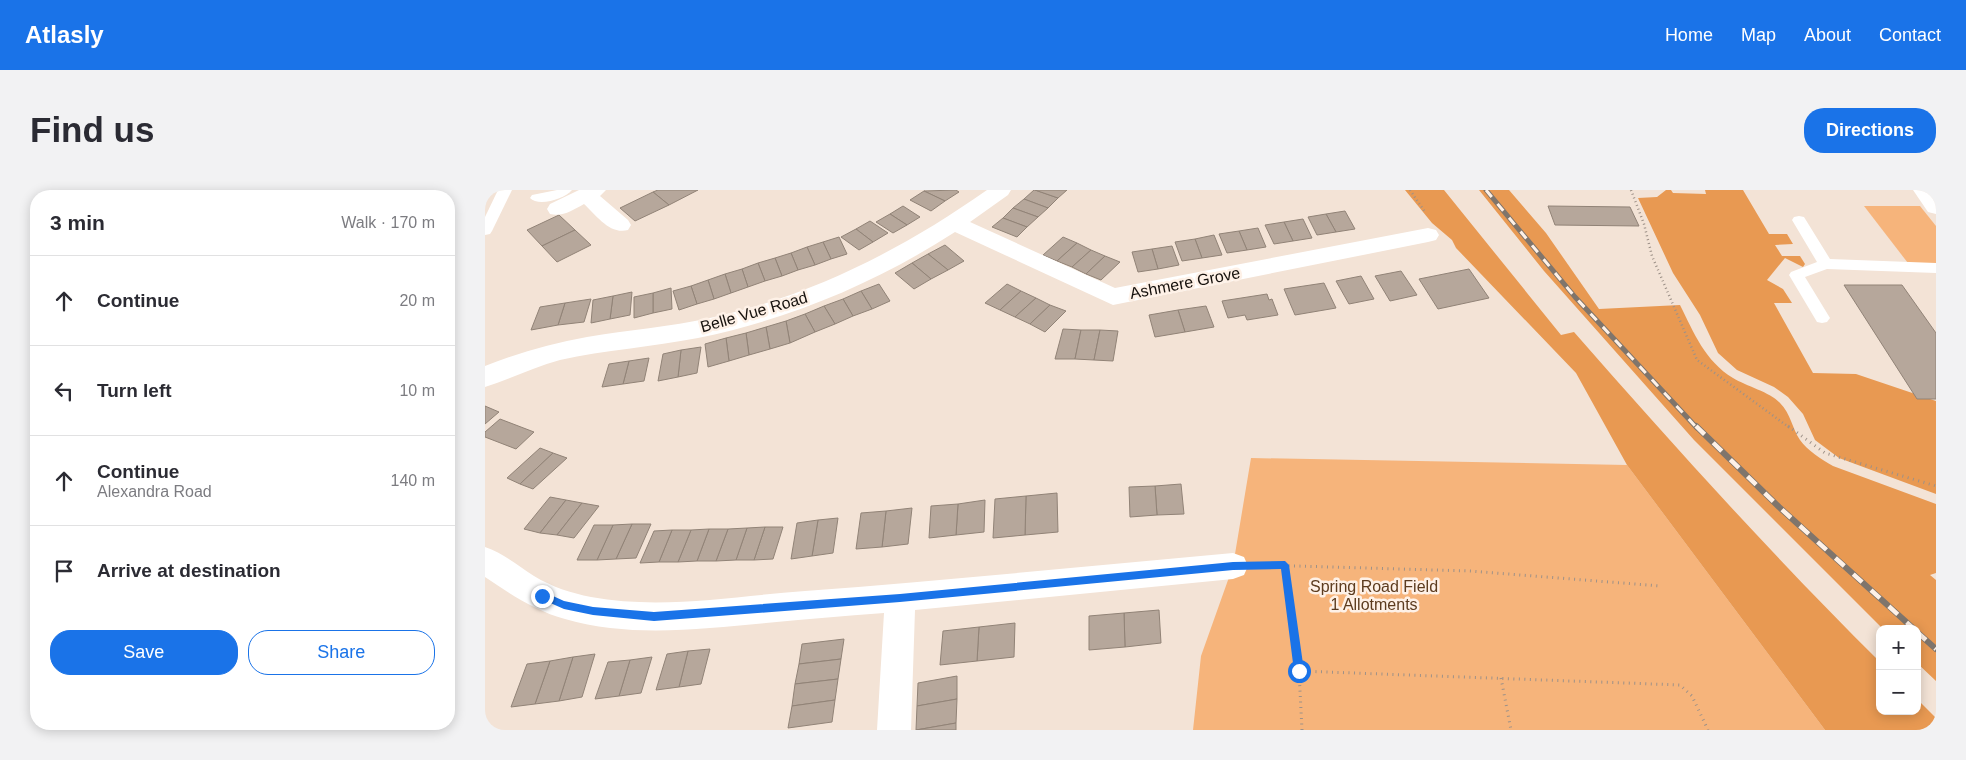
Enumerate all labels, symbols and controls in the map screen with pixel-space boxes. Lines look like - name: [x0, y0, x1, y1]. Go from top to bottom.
- text: Atlasly: [25, 21, 104, 48]
- text: Home: [1665, 25, 1713, 45]
- text: Map: [1741, 25, 1776, 45]
- text: About: [1804, 25, 1851, 45]
- text: Contact: [1879, 25, 1941, 45]
- button: Directions: [1804, 108, 1936, 153]
- text: Find us: [30, 110, 154, 149]
- text: 3 min: [50, 211, 105, 234]
- text: Walk · 170 m: [341, 214, 435, 231]
- street label: Ashmere Grove: [1128, 264, 1242, 302]
- icon: ahead: [50, 287, 78, 315]
- street label: Belle Vue Road: [699, 289, 809, 335]
- text: Continue: [97, 290, 179, 311]
- text: 20 m: [399, 292, 435, 309]
- icon: left: [50, 377, 78, 405]
- text: Turn left: [97, 380, 172, 401]
- text: 10 m: [399, 382, 435, 399]
- text: Continue: [97, 461, 179, 482]
- icon: ahead: [50, 467, 78, 495]
- text: 140 m: [391, 472, 435, 489]
- text: Alexandra Road: [97, 483, 212, 500]
- icon: arrive: [50, 557, 78, 585]
- text: Arrive at destination: [97, 560, 281, 581]
- park label: Spring Road Field 1 Allotments: [1310, 578, 1438, 613]
- route end: [531, 585, 554, 608]
- map controls: [1876, 625, 1921, 715]
- button: +: [1876, 625, 1921, 670]
- button: Save: [50, 630, 238, 675]
- button: Share: [248, 630, 435, 675]
- route start: [1288, 660, 1311, 683]
- button: −: [1876, 670, 1921, 715]

